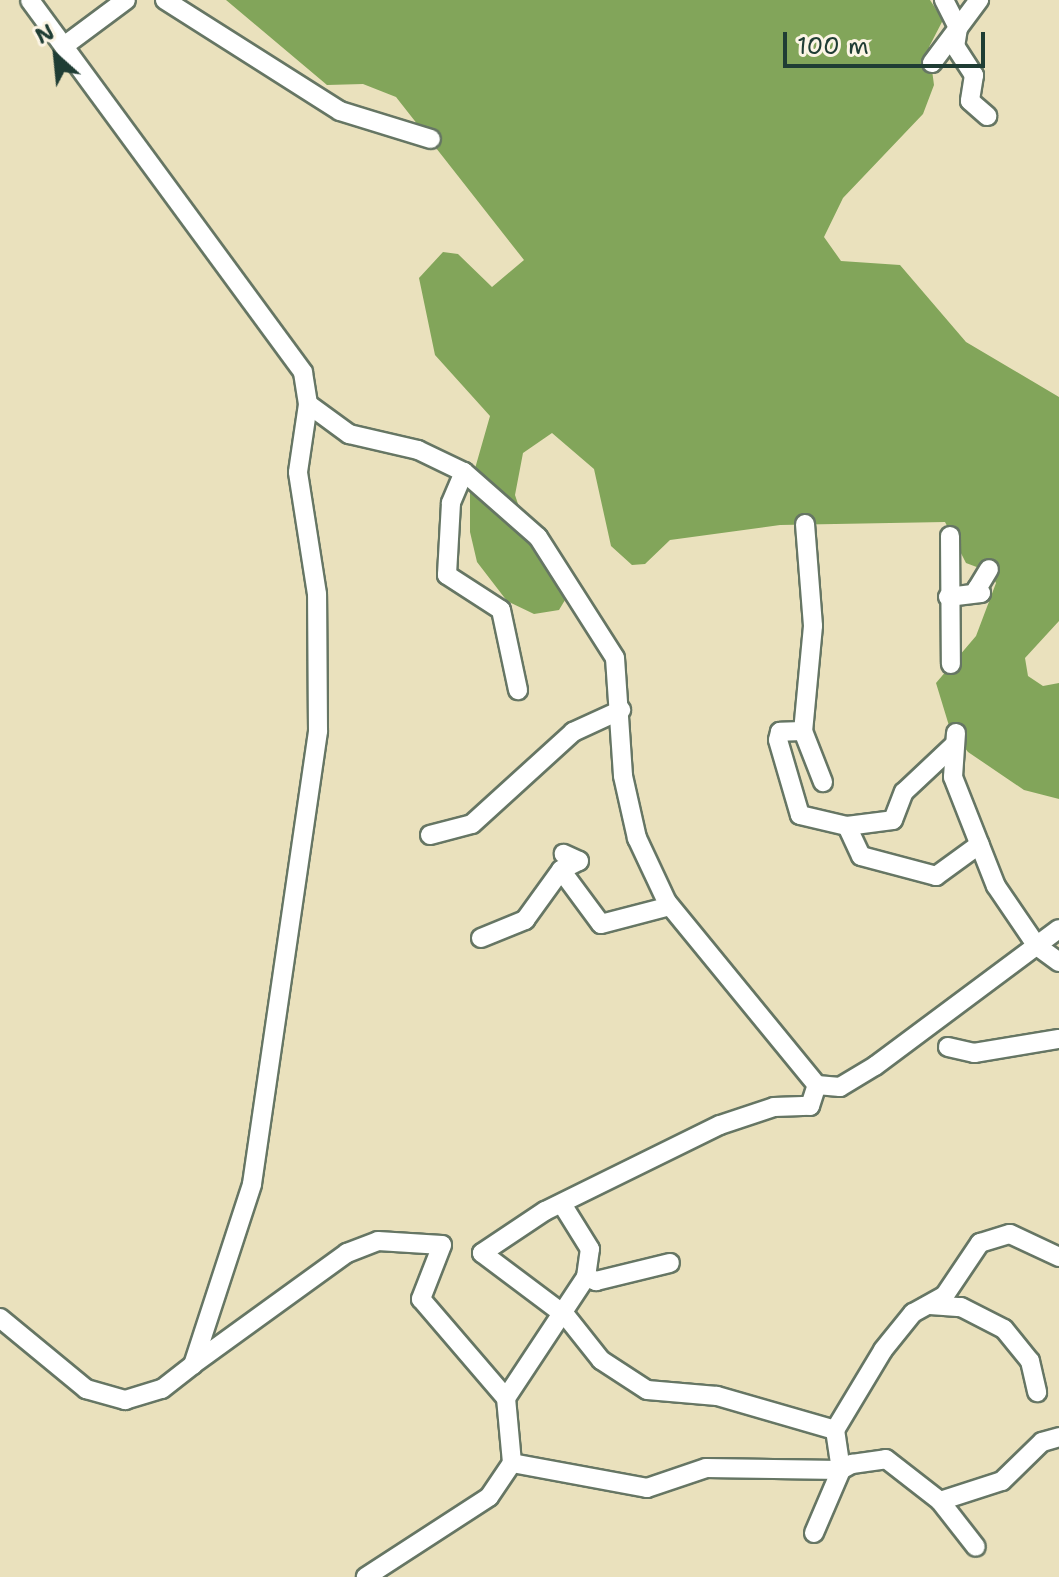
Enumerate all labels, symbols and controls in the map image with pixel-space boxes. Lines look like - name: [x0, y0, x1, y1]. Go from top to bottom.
- north arrow: [16, 16, 96, 96]
- scale bar: [787, 16, 989, 66]
- text: N: [31, 17, 59, 51]
- text: 100 m: [797, 30, 869, 62]

